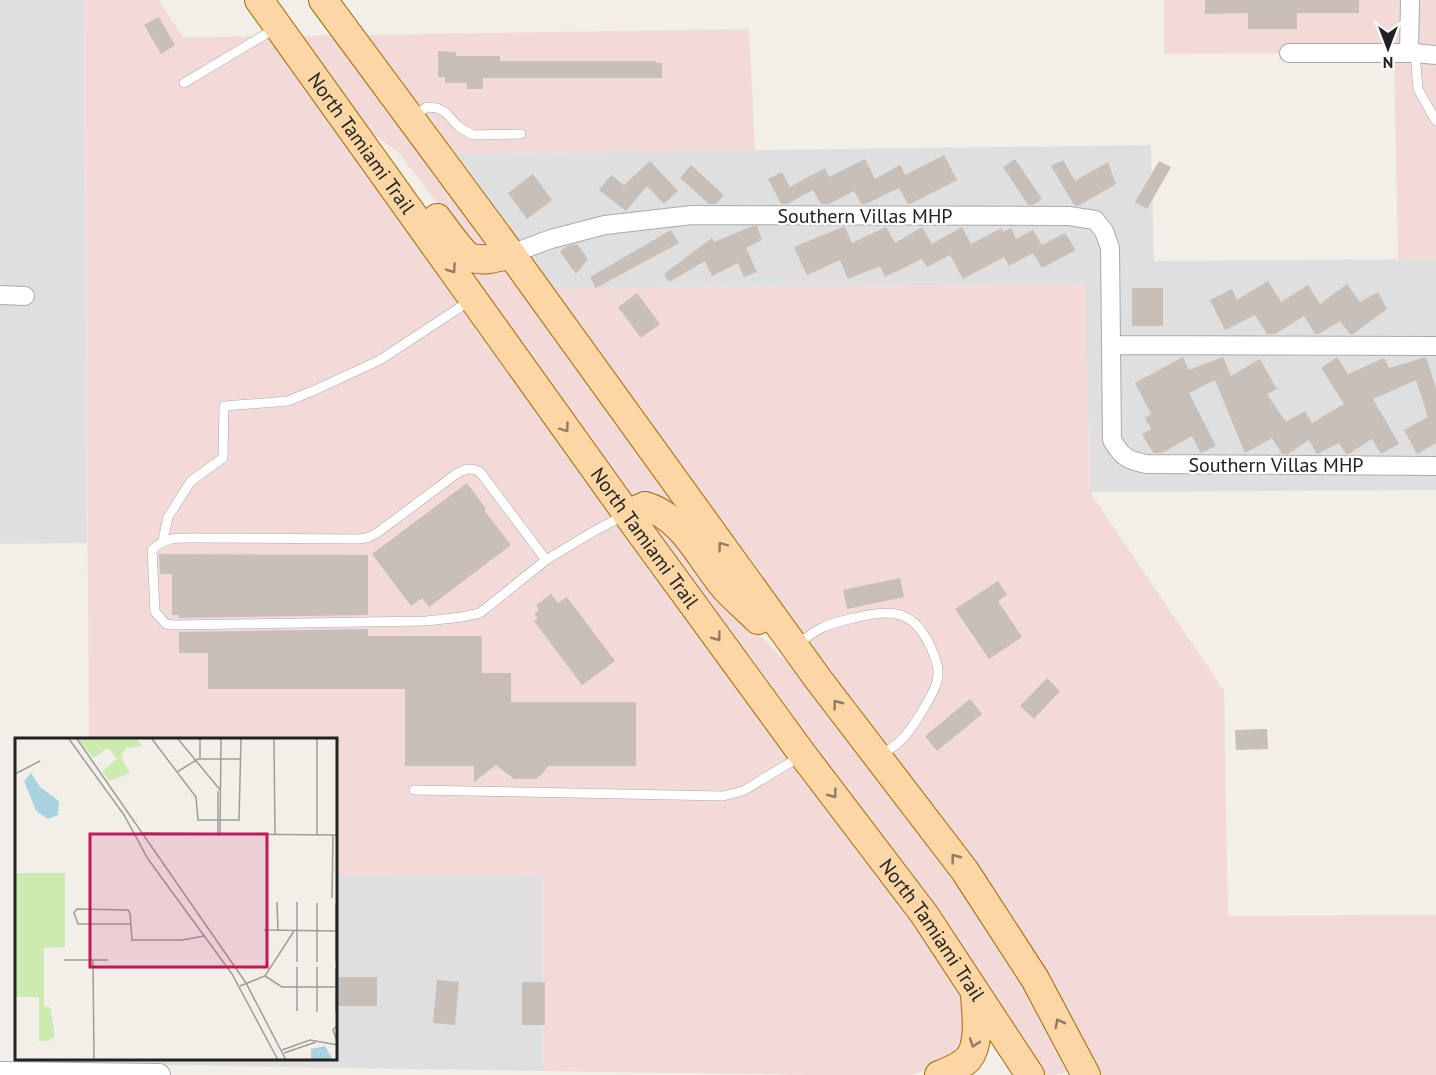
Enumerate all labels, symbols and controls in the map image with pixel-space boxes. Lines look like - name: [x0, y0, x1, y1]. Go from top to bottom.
- north arrow: [1358, 18, 1418, 78]
- text: N: [1383, 53, 1393, 73]
- street label: North Tamiami Trail: [302, 67, 421, 219]
- street label: Southern Villas MHP: [778, 203, 953, 229]
- one-way arrow: [445, 263, 456, 274]
- one-way arrow: [558, 421, 569, 432]
- street label: Southern Villas MHP: [1189, 452, 1364, 478]
- street label: North Tamiami Trail: [585, 462, 705, 614]
- one-way arrow: [718, 542, 729, 553]
- one-way arrow: [710, 630, 721, 641]
- one-way arrow: [833, 699, 844, 710]
- inset map: [15, 738, 338, 1060]
- one-way arrow: [825, 787, 836, 798]
- street label: North Tamiami Trail: [873, 853, 991, 1006]
- one-way arrow: [951, 854, 962, 865]
- one-way arrow: [1055, 1019, 1066, 1030]
- one-way arrow: [969, 1037, 981, 1048]

